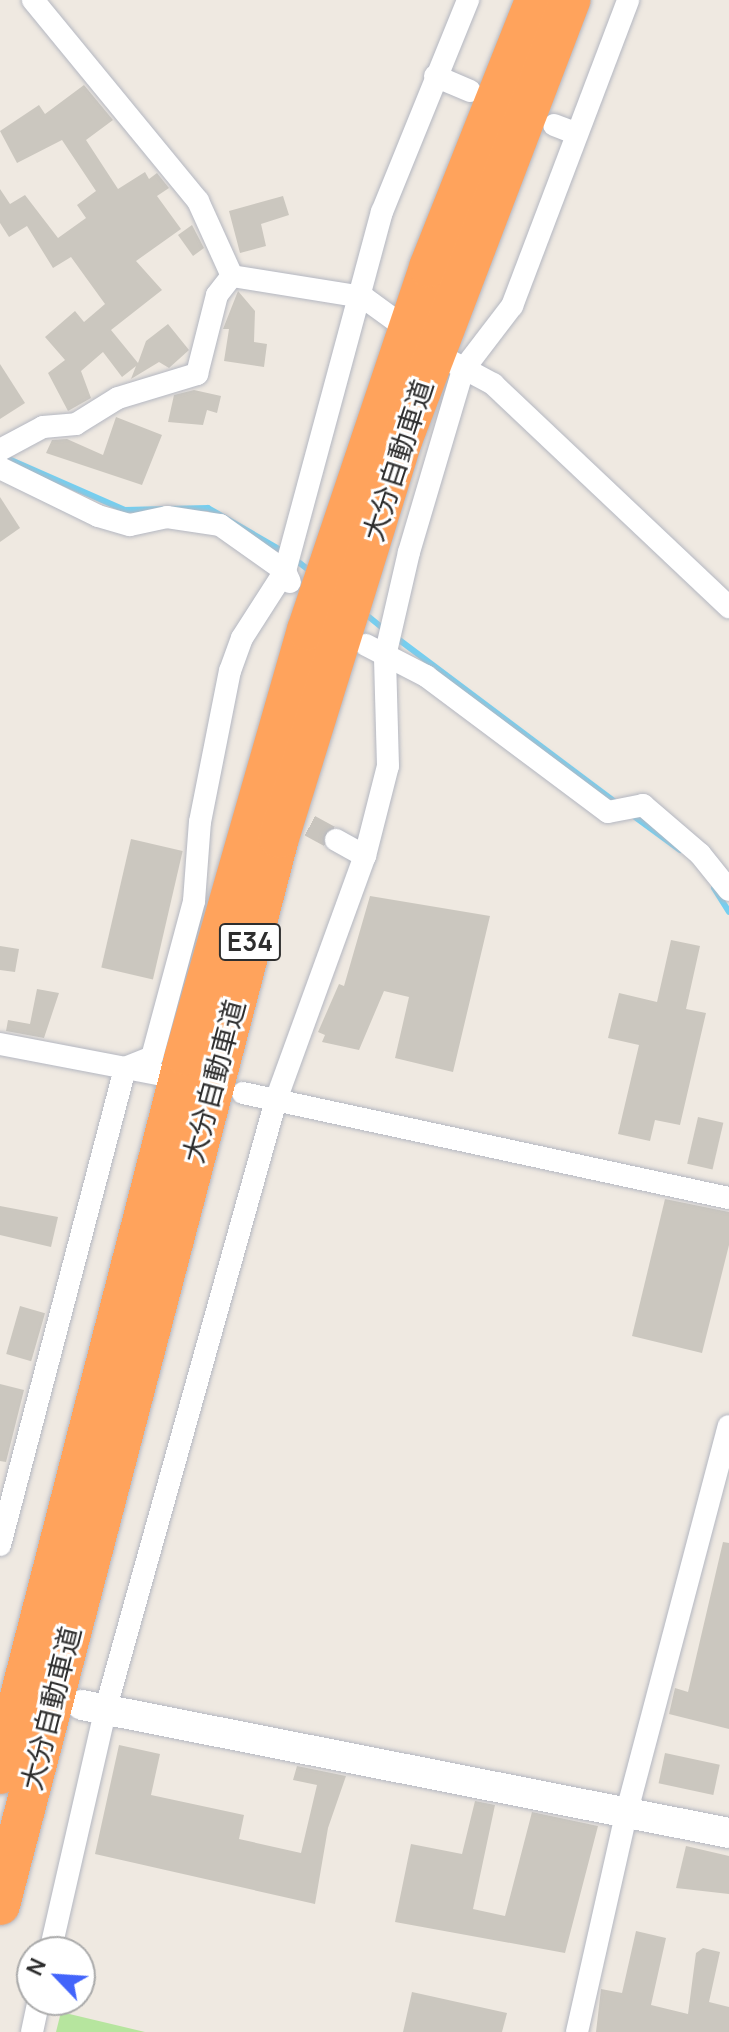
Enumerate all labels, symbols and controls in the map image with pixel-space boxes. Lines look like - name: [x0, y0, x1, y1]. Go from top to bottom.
- street label: 大分自動車道: [355, 375, 439, 545]
- road number: E34: [218, 920, 282, 964]
- street label: 大分自動車道: [175, 996, 251, 1166]
- street label: 大分自動車道: [13, 1622, 87, 1794]
- north arrow: [16, 1936, 96, 2016]
- text: N: [19, 1953, 53, 1980]

